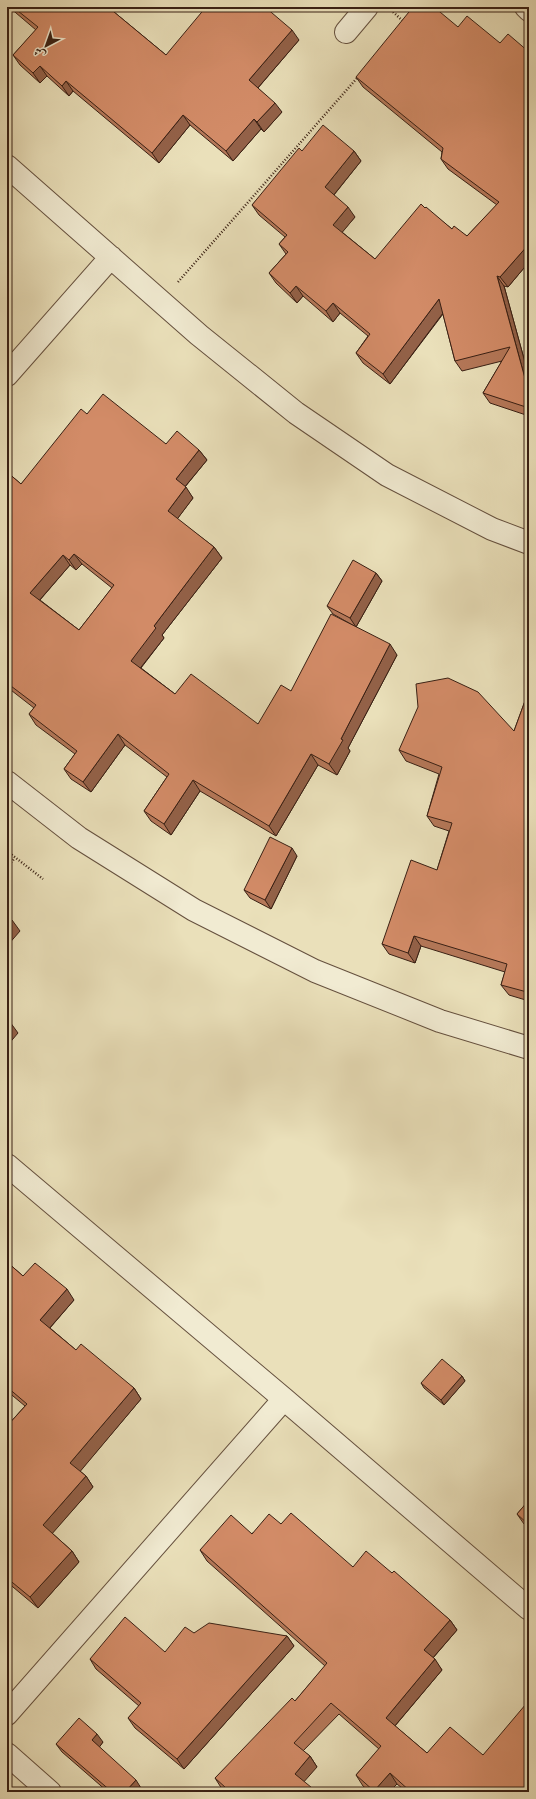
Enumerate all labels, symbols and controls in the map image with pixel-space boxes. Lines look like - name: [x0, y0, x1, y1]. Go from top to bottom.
- north arrow: [26, 26, 66, 66]
- text: ش: [31, 43, 49, 62]

